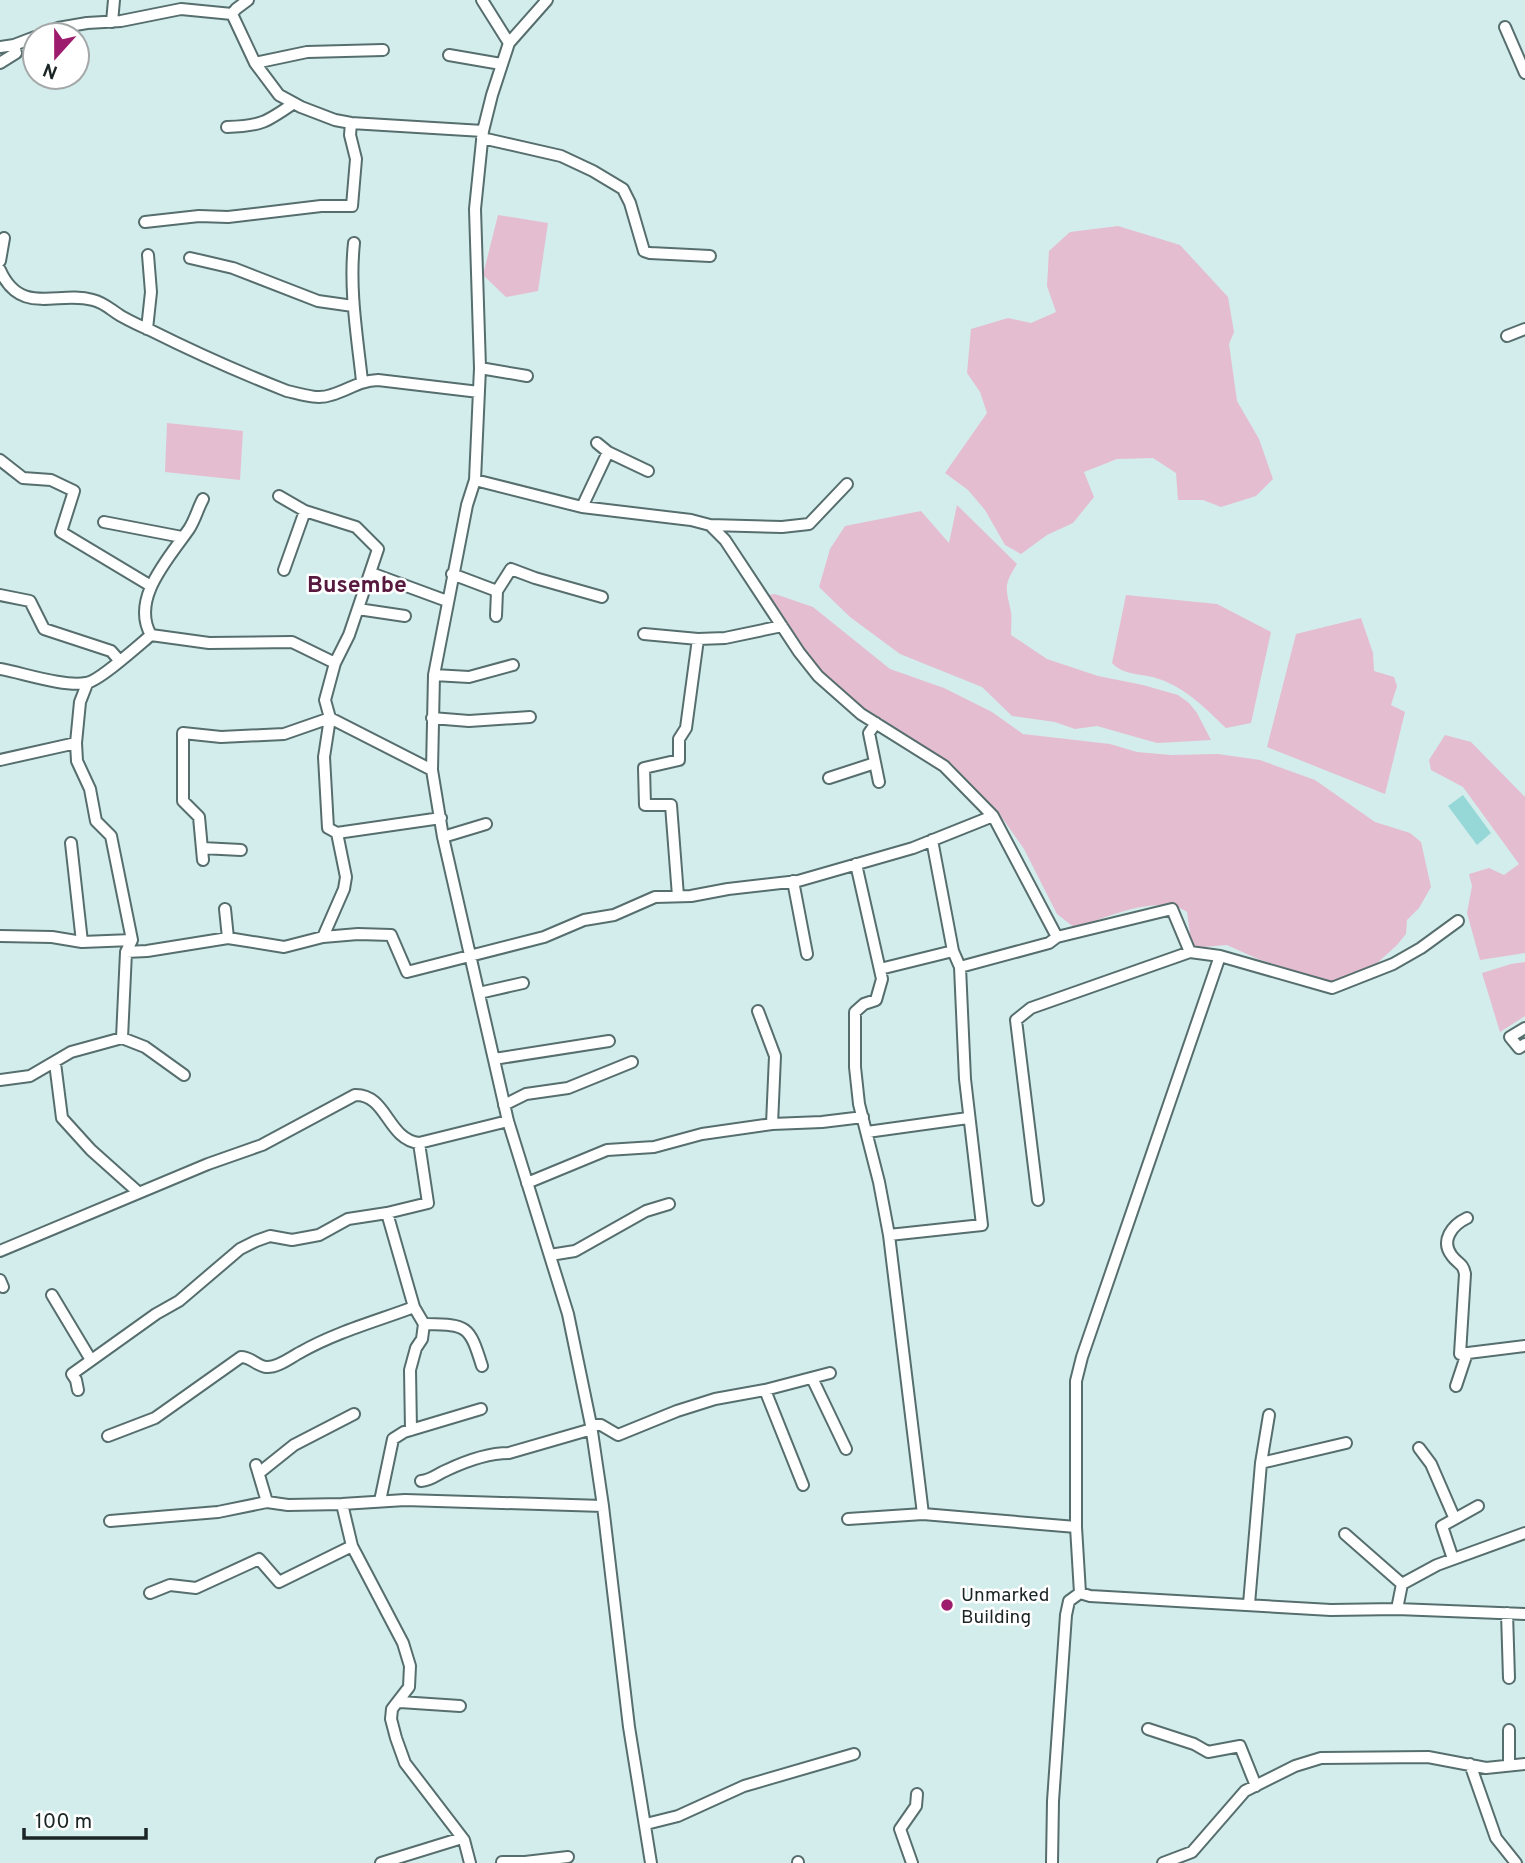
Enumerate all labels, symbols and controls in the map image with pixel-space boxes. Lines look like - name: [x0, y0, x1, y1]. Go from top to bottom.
- north arrow: [21, 21, 91, 91]
- text: N: [40, 56, 61, 84]
- district label: Busembe: [307, 572, 407, 601]
- place label: Unmarked Building: [961, 1584, 1050, 1630]
- marker: Unmarked Building: [939, 1597, 955, 1613]
- scale bar: [24, 1797, 147, 1841]
- text: 100 m: [35, 1809, 92, 1836]

